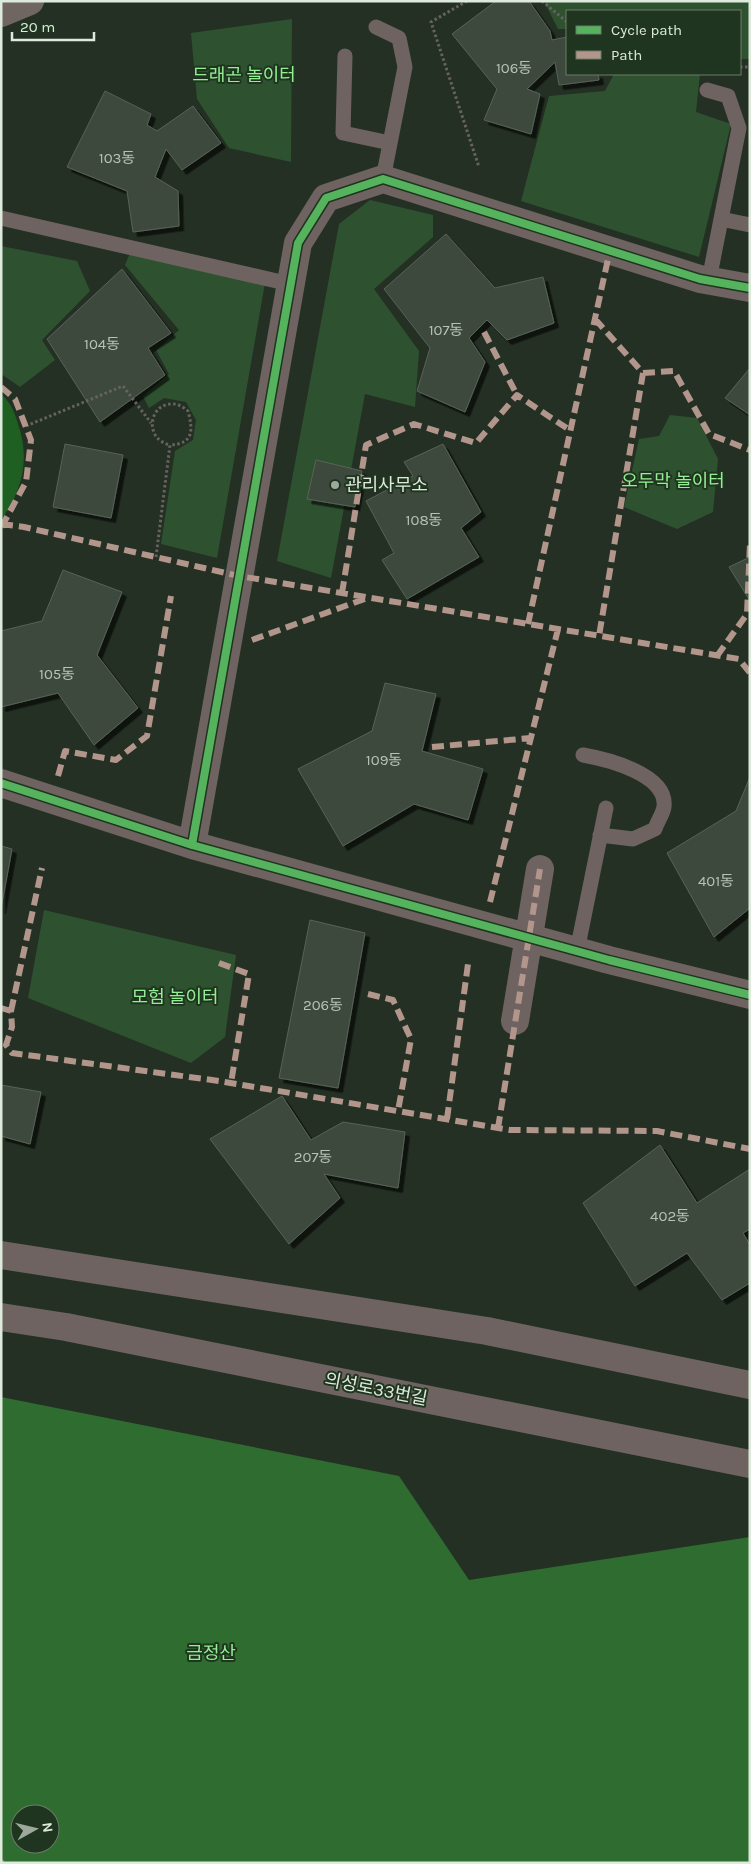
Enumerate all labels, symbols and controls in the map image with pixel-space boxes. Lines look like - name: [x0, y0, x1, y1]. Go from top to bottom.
- scale bar: [12, 10, 95, 42]
- legend: [566, 10, 741, 75]
- text: 20 m: [20, 18, 55, 36]
- text: Cycle path: [611, 21, 682, 39]
- text: Path: [611, 46, 642, 64]
- house number: 106동: [496, 59, 532, 77]
- park label: 드래곤 놀이터: [192, 64, 296, 86]
- house number: 103동: [99, 149, 135, 167]
- house number: 107동: [429, 321, 463, 339]
- house number: 104동: [84, 335, 120, 353]
- park label: 오두막 놀이터: [621, 470, 725, 492]
- place label: 관리사무소: [345, 474, 428, 496]
- marker: 관리사무소: [329, 479, 341, 491]
- house number: 108동: [406, 511, 442, 529]
- house number: 105동: [39, 665, 75, 683]
- house number: 109동: [366, 751, 402, 769]
- house number: 401동: [698, 872, 734, 890]
- park label: 모험 놀이터: [131, 986, 219, 1008]
- house number: 206동: [303, 996, 343, 1014]
- house number: 207동: [294, 1148, 332, 1166]
- house number: 402동: [650, 1207, 690, 1225]
- street label: 의성로33번길: [323, 1368, 429, 1410]
- park label: 금정산: [186, 1642, 236, 1664]
- north arrow: [10, 1804, 60, 1854]
- text: N: [38, 1821, 56, 1833]

